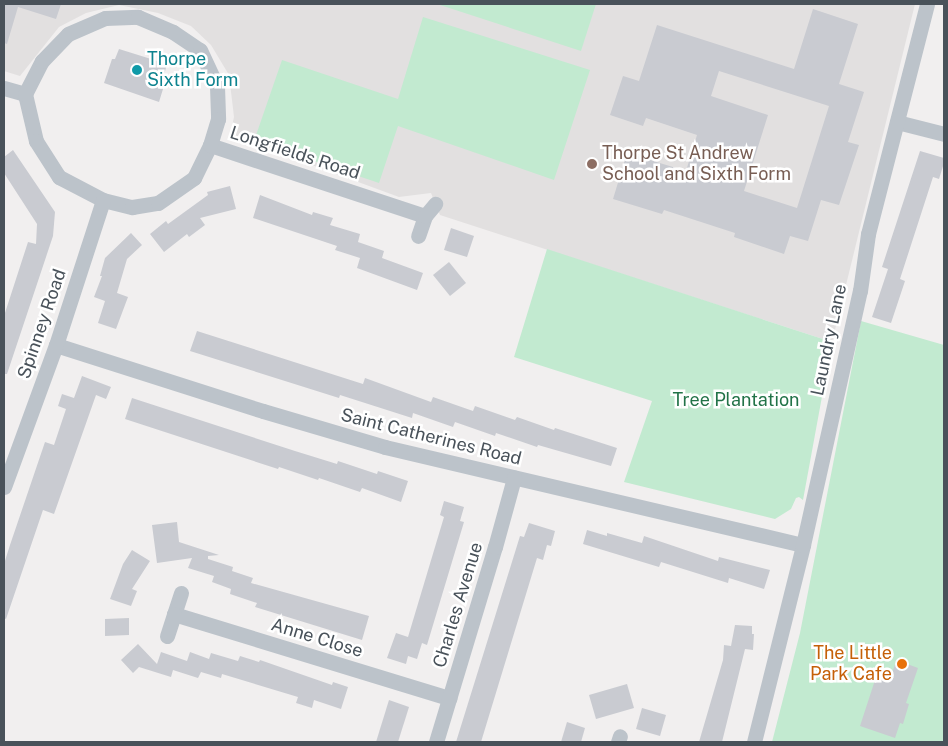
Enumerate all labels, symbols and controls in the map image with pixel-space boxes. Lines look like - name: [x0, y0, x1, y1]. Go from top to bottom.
- place label: Thorpe Sixth Form: [147, 49, 238, 92]
- marker: Thorpe Sixth Form: [131, 64, 143, 76]
- street label: Longfields Road: [227, 122, 363, 184]
- place label: Thorpe St Andrew School and Sixth Form: [602, 143, 791, 186]
- marker: Thorpe St Andrew School and Sixth Form: [586, 158, 598, 170]
- street label: Spinney Road: [13, 266, 71, 382]
- street label: Laundry Lane: [807, 282, 851, 398]
- park label: Tree Plantation: [672, 389, 800, 411]
- street label: Saint Catherines Road: [338, 404, 524, 470]
- street label: Charles Avenue: [429, 540, 487, 670]
- street label: Anne Close: [268, 614, 366, 662]
- place label: The Little Park Cafe: [810, 643, 892, 686]
- marker: The Little Park Cafe: [896, 658, 908, 670]

